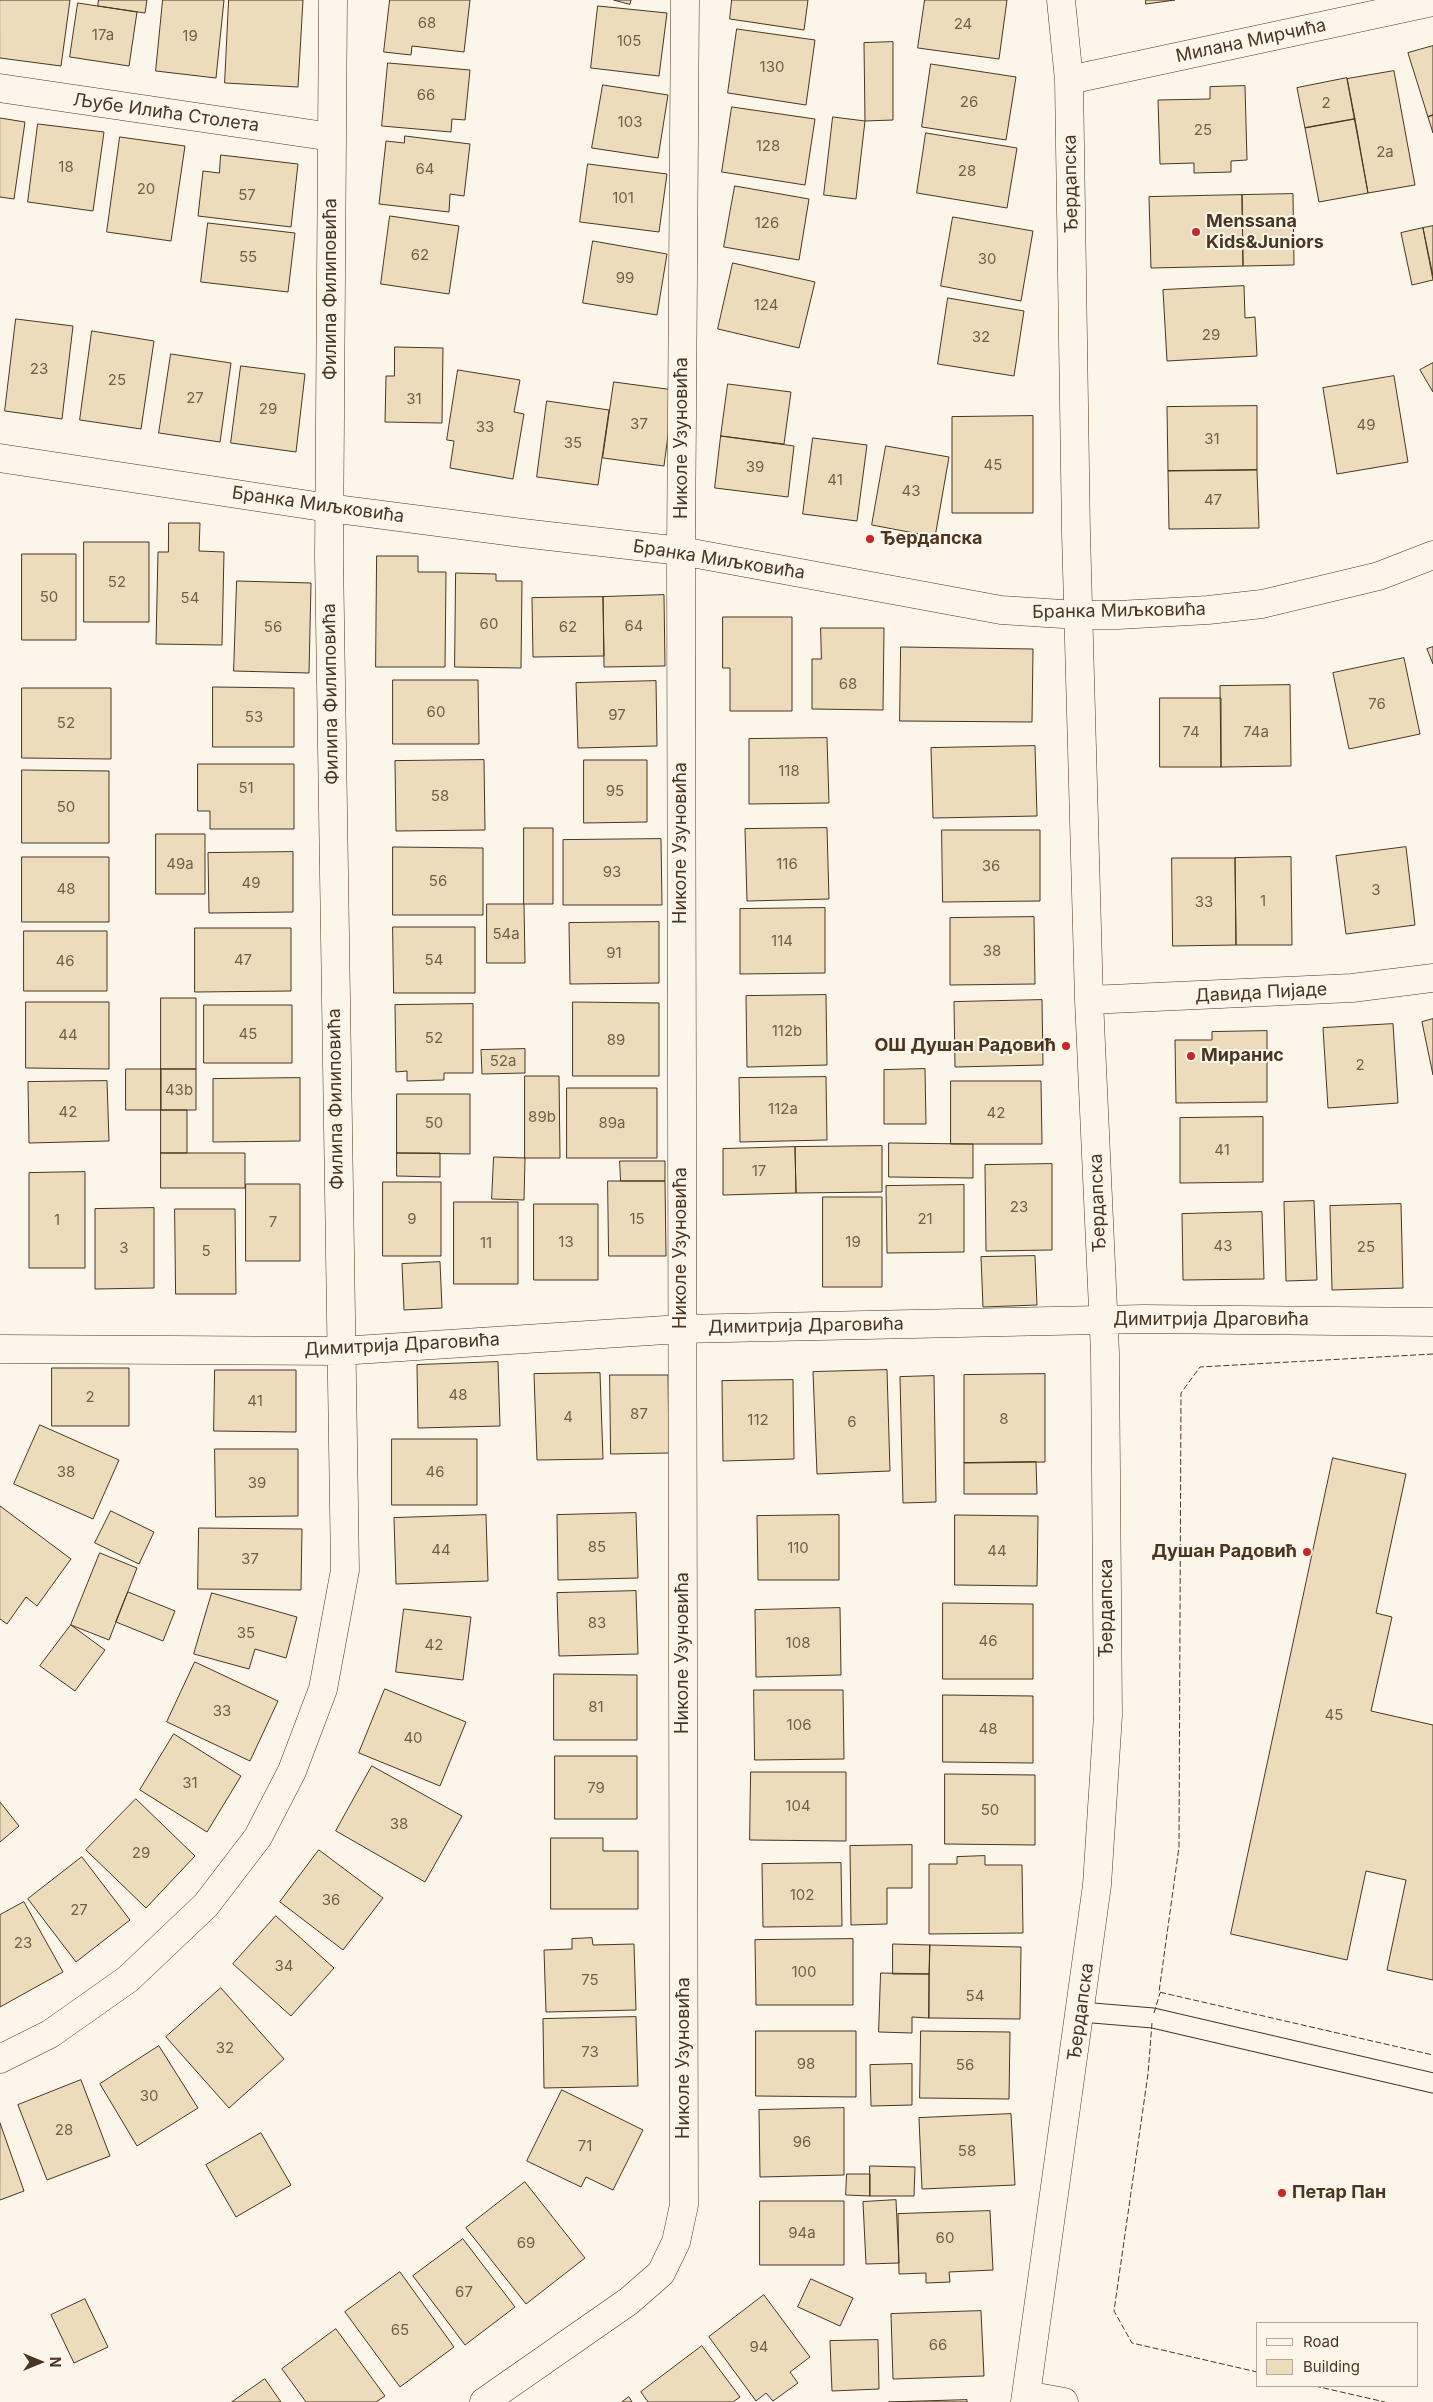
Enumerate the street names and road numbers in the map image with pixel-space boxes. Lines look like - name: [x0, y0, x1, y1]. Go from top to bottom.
- street label: Милана Мирчића: [1174, 15, 1328, 67]
- street label: Љубе Илића Столета: [72, 89, 260, 137]
- street label: Ђердапска: [1059, 134, 1083, 234]
- street label: Филипа Филиповића: [320, 198, 342, 380]
- street label: Николе Узуновића: [671, 357, 693, 519]
- street label: Бранка Миљковића: [230, 482, 406, 528]
- street label: Бранка Миљковића: [632, 536, 806, 584]
- street label: Бранка Миљковића: [1032, 599, 1206, 623]
- street label: Филипа Филиповића: [319, 603, 343, 785]
- street label: Николе Узуновића: [670, 762, 692, 924]
- street label: Давида Пијаде: [1194, 979, 1328, 1007]
- street label: Филипа Филиповића: [324, 1008, 348, 1190]
- street label: Ђердапска: [1085, 1153, 1111, 1253]
- street label: Николе Узуновића: [670, 1167, 692, 1329]
- street label: Димитрија Драговића: [1113, 1309, 1309, 1331]
- street label: Димитрија Драговића: [708, 1313, 904, 1339]
- street label: Димитрија Драговића: [304, 1329, 500, 1361]
- street label: Ђердапска: [1096, 1559, 1118, 1657]
- street label: Николе Узуновића: [672, 1572, 694, 1734]
- street label: Ђердапска: [1063, 1962, 1099, 2062]
- street label: Николе Узуновића: [673, 1977, 695, 2139]

